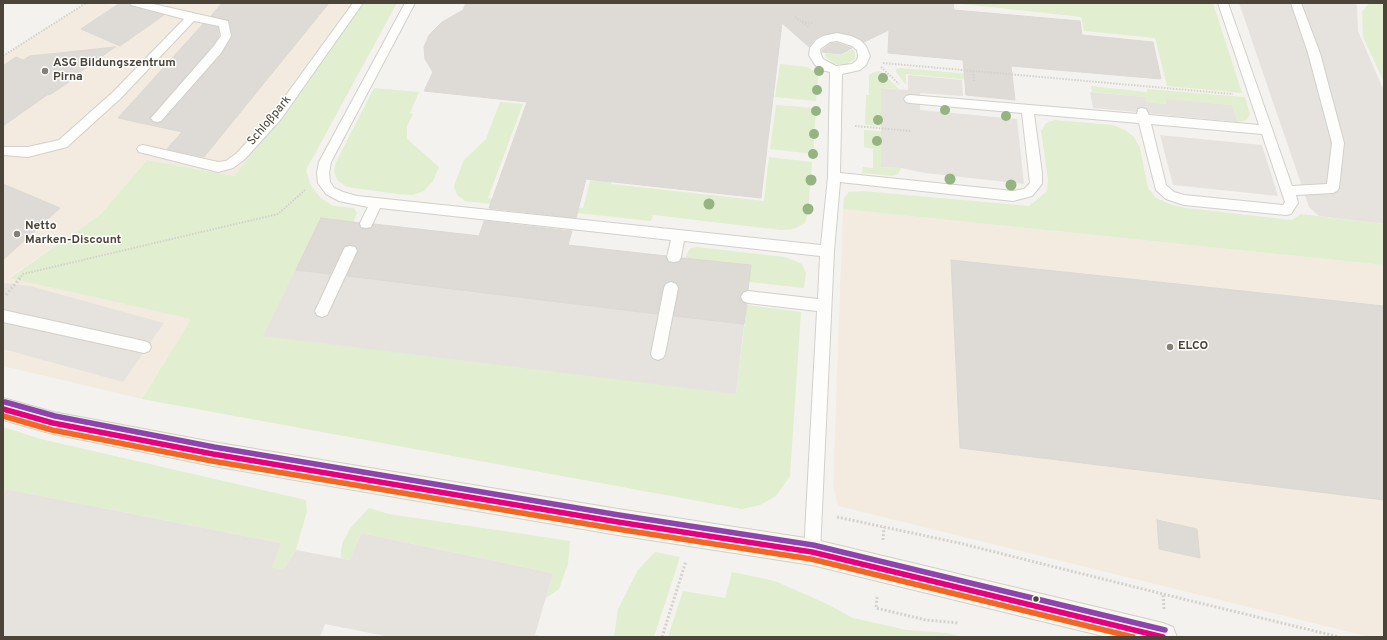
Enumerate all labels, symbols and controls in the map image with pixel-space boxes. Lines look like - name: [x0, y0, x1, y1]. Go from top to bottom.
- place label: ASG Bildungszentrum Pirna: [53, 57, 176, 85]
- marker: ASG Bildungszentrum Pirna: [40, 66, 50, 76]
- street label: Schloßpark: [245, 93, 295, 149]
- place label: Netto Marken-Discount: [25, 220, 121, 248]
- marker: Netto Marken-Discount: [12, 229, 22, 239]
- place label: ELCO: [1178, 340, 1208, 354]
- marker: ELCO: [1165, 342, 1175, 352]
- unlabelled marker: [1031, 594, 1041, 604]

